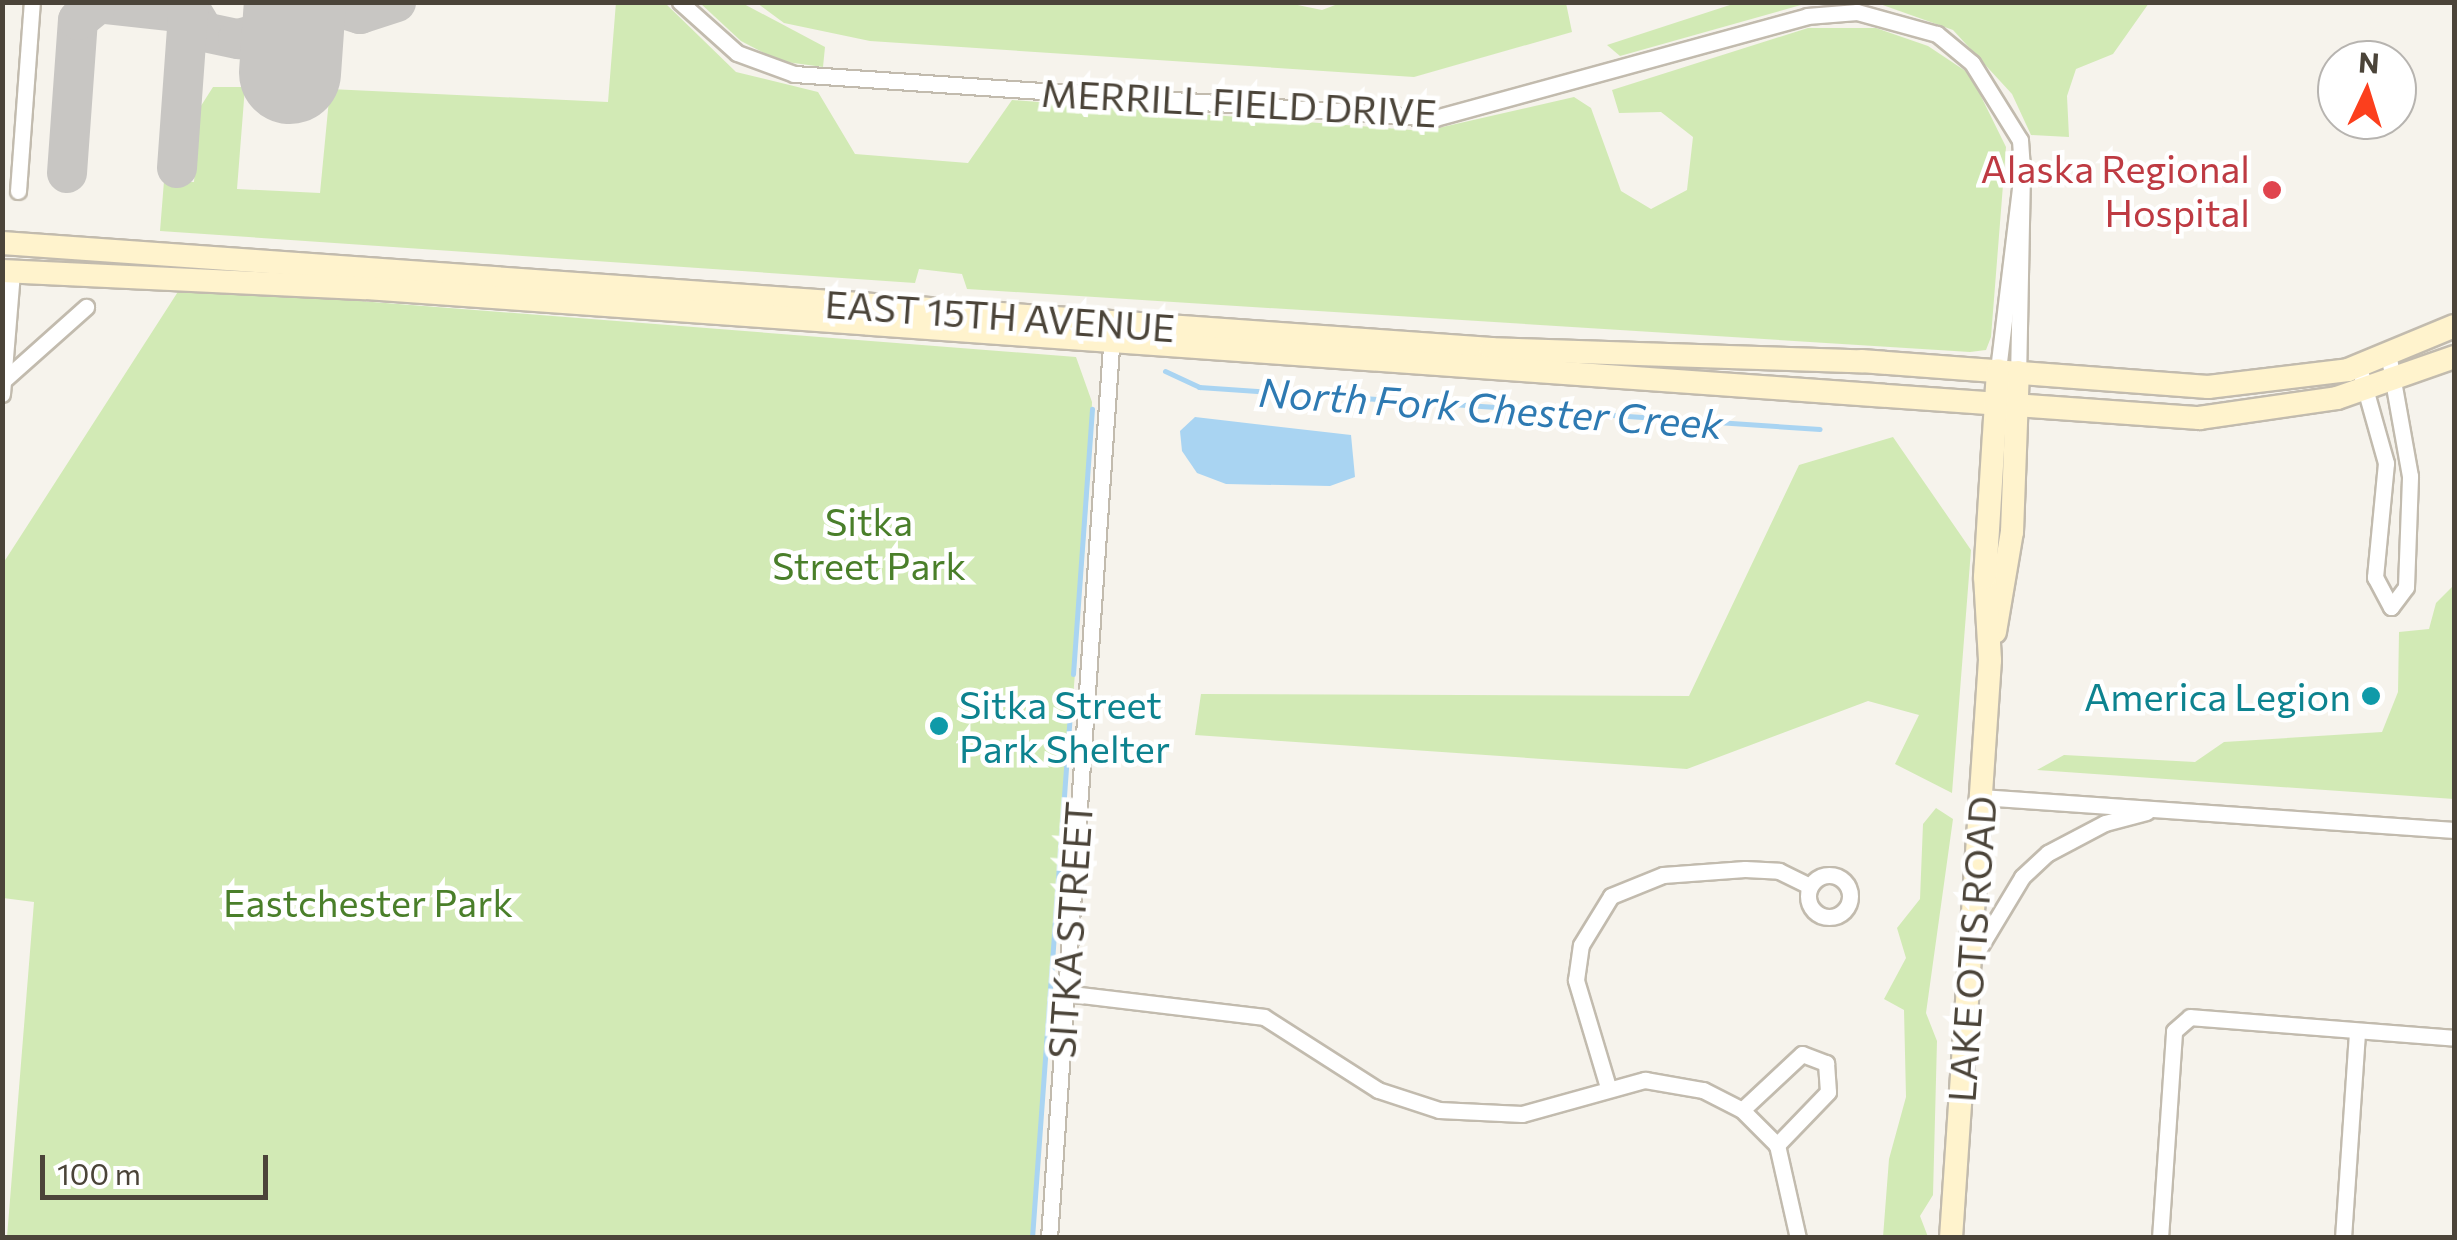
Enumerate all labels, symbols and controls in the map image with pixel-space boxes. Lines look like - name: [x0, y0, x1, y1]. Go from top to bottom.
- north arrow: [2317, 40, 2417, 140]
- text: N: [2357, 44, 2381, 80]
- street label: MERRILL FIELD DRIVE: [1040, 69, 1438, 135]
- place label: Alaska Regional Hospital: [1981, 145, 2250, 234]
- marker: Alaska Regional Hospital: [2259, 177, 2285, 203]
- street label: EAST 15TH AVENUE: [824, 280, 1176, 350]
- water label: North Fork Chester Creek: [1257, 367, 1725, 447]
- park label: Sitka Street Park: [772, 498, 966, 588]
- place label: America Legion: [2084, 673, 2351, 719]
- place label: Sitka Street Park Shelter: [959, 681, 1170, 771]
- marker: America Legion: [2360, 685, 2382, 707]
- marker: Sitka Street Park Shelter: [928, 715, 950, 737]
- street label: LAKE OTIS ROAD: [1938, 794, 2004, 1104]
- street label: SITKA STREET: [1037, 800, 1101, 1060]
- park label: Eastchester Park: [223, 879, 513, 925]
- scale bar: [45, 1135, 272, 1197]
- text: 100 m: [57, 1154, 141, 1191]

